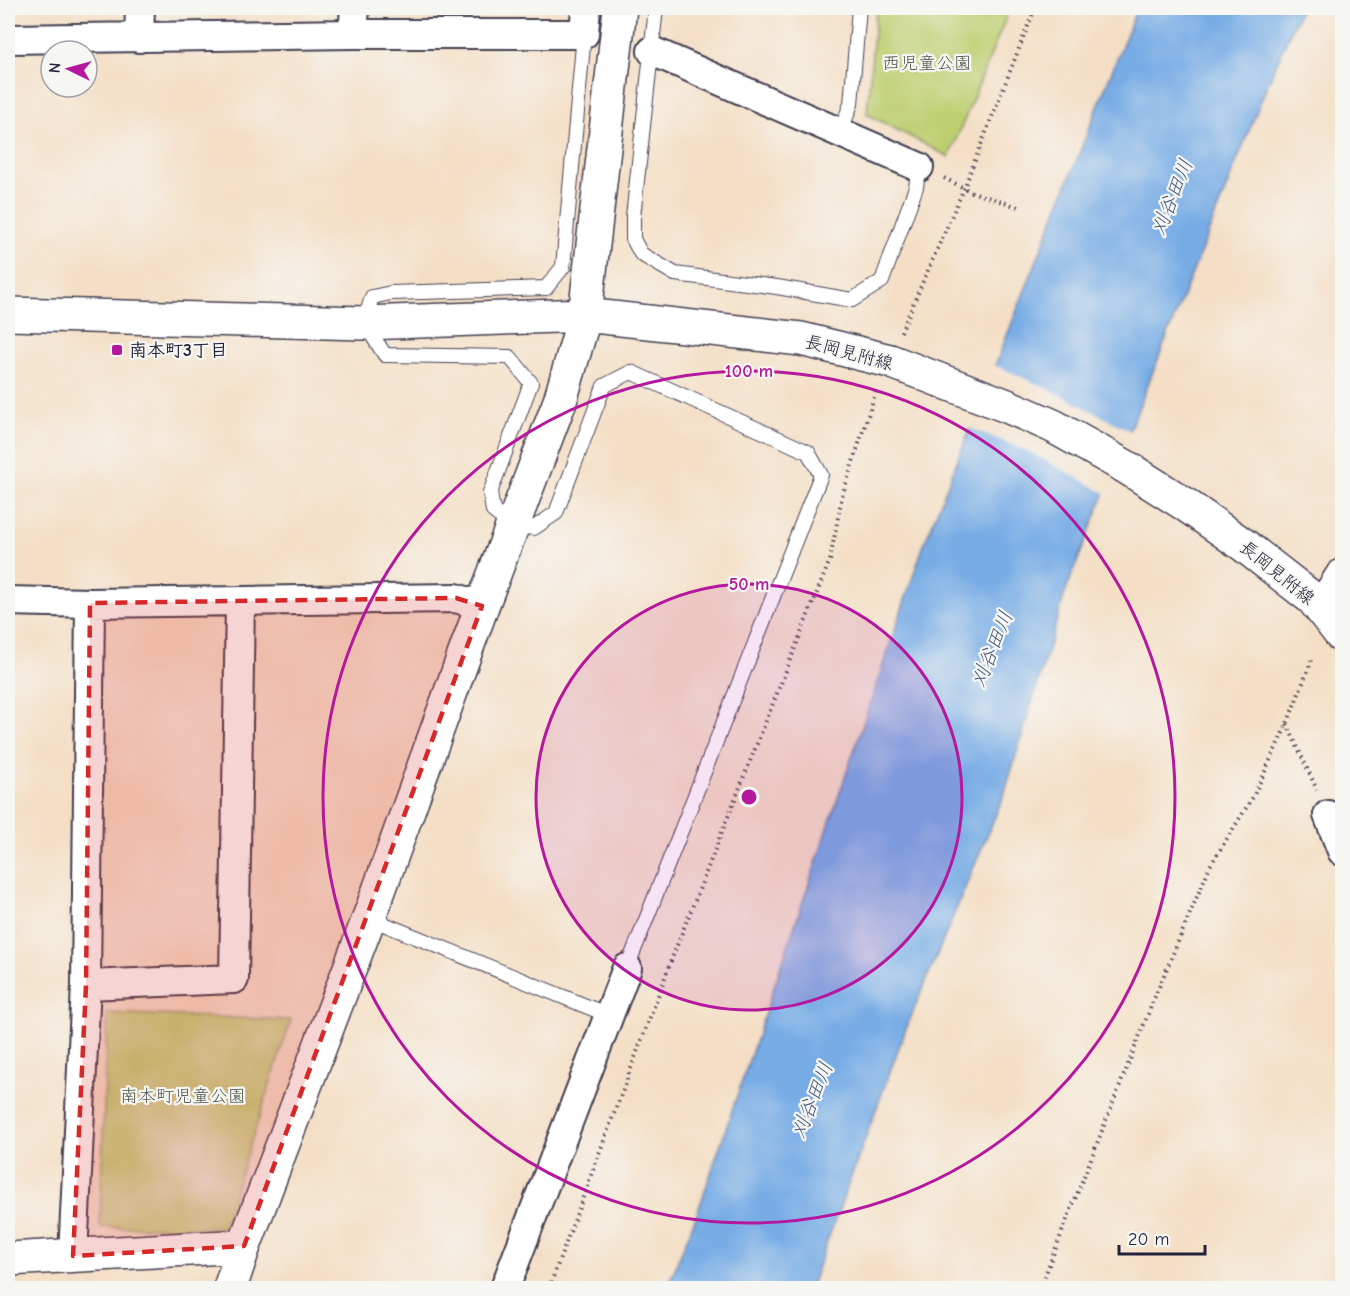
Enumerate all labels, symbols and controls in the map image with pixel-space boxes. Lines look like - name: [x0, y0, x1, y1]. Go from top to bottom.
- north arrow: [39, 39, 99, 99]
- park label: 西児童公園: [882, 53, 972, 74]
- text: N: [46, 62, 64, 74]
- water label: 刈谷田川: [1146, 156, 1198, 238]
- street label: 長岡見附線: [803, 331, 895, 375]
- place label: 南本町3丁目: [129, 340, 228, 361]
- marker: 南本町3丁目: [110, 343, 124, 357]
- text: 100 m: [725, 361, 773, 382]
- street label: 長岡見附線: [1235, 537, 1319, 609]
- text: 50 m: [729, 574, 769, 595]
- water label: 刈谷田川: [966, 608, 1018, 690]
- centre of rings: [739, 787, 759, 807]
- water label: 刈谷田川: [786, 1059, 838, 1141]
- park label: 南本町児童公園: [120, 1086, 246, 1107]
- scale bar: [1119, 1218, 1204, 1256]
- text: 20 m: [1128, 1229, 1169, 1250]

